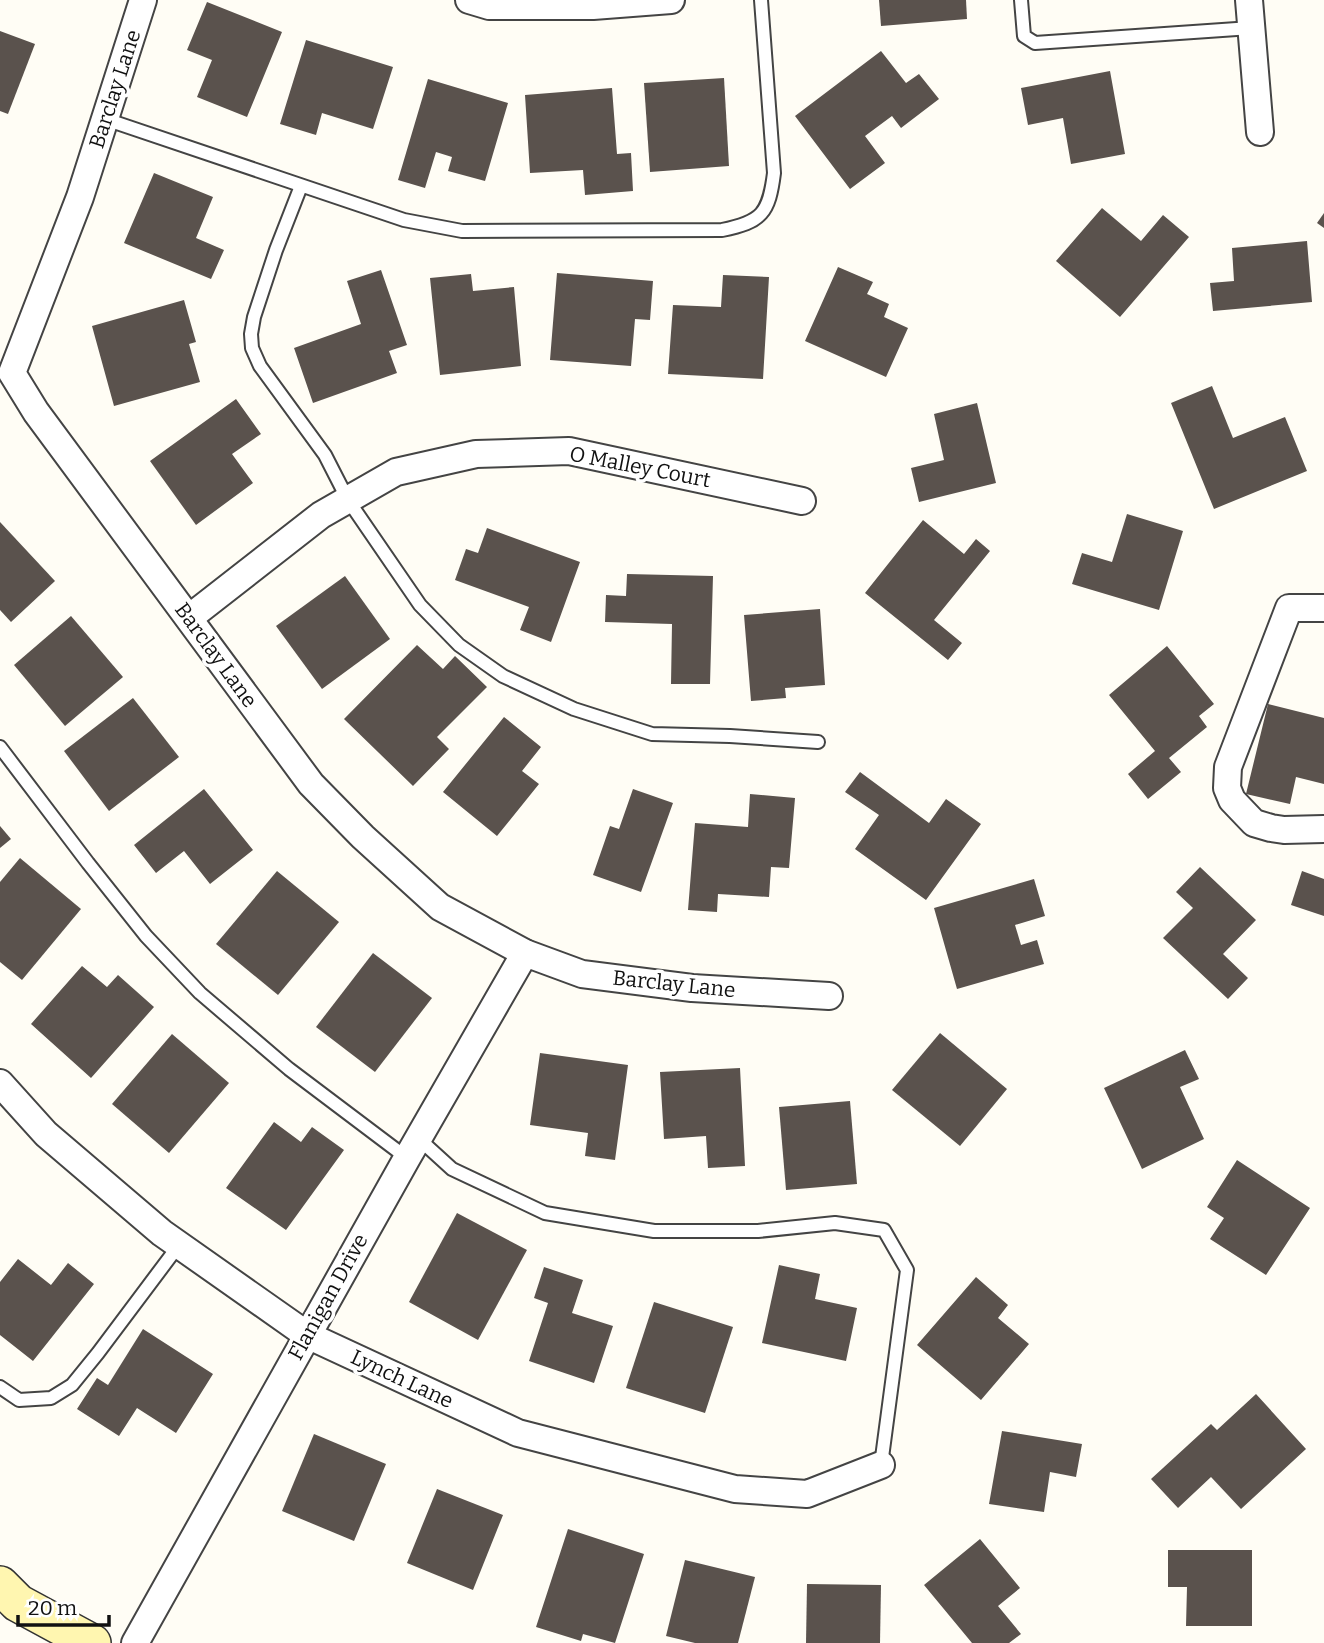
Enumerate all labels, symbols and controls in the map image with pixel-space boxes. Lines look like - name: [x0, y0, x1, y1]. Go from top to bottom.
- street label: Barclay Lane: [84, 26, 146, 152]
- street label: O Malley Court: [567, 441, 713, 493]
- street label: Barclay Lane: [169, 597, 263, 713]
- street label: Barclay Lane: [611, 965, 737, 1003]
- street label: Flanigan Drive: [283, 1229, 373, 1365]
- street label: Lynch Lane: [347, 1344, 457, 1414]
- scale bar: [18, 1584, 108, 1628]
- text: 20 m: [28, 1595, 77, 1621]

